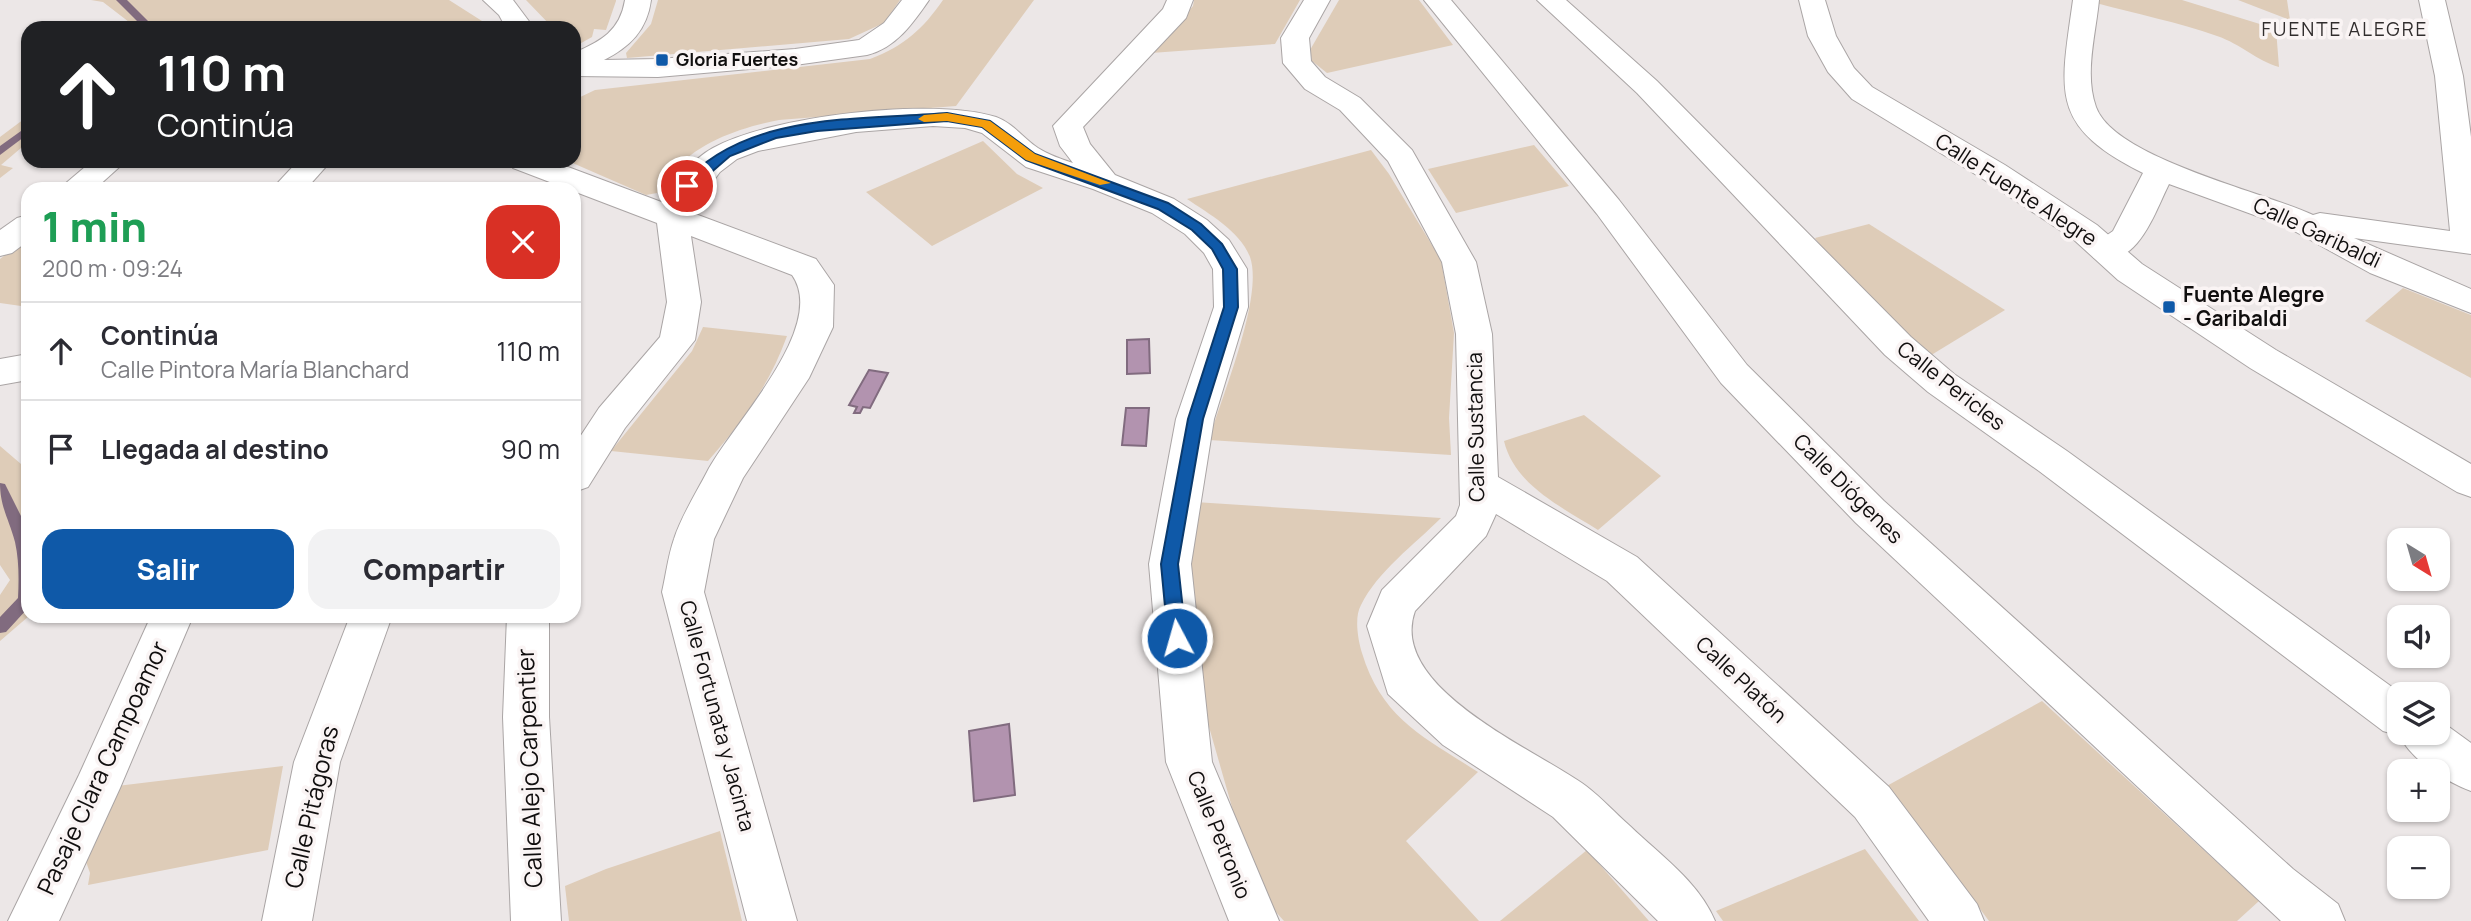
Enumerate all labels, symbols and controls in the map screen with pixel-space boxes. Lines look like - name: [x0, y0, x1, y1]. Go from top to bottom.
- district label: FUENTE ALEGRE: [2262, 16, 2428, 42]
- text: 110 m: [157, 39, 286, 106]
- place label: Gloria Fuertes: [676, 47, 798, 71]
- icon: ahead: [42, 49, 133, 140]
- marker: Gloria Fuertes: [654, 52, 670, 68]
- text: Continúa: [157, 103, 294, 147]
- street label: Calle Fuente Alegre: [1930, 126, 2103, 252]
- pin: [657, 156, 717, 216]
- icon: arrive: [668, 167, 706, 205]
- street label: Calle Garibaldi: [2249, 190, 2386, 274]
- text: 1 min: [42, 197, 147, 255]
- button: close: [486, 205, 560, 279]
- text: 200 m · 09:24: [42, 252, 183, 284]
- place label: Fuente Alegre - Garibaldi: [2183, 280, 2324, 332]
- marker: Fuente Alegre - Garibaldi: [2161, 299, 2177, 315]
- text: Continúa: [101, 317, 219, 353]
- icon: ahead: [42, 332, 80, 370]
- text: 110 m: [497, 333, 560, 369]
- street label: Calle Pericles: [1892, 334, 2011, 436]
- street label: Calle Sustancia: [1460, 352, 1490, 502]
- text: Calle Pintora María Blanchard: [101, 353, 409, 385]
- street label: Calle Diógenes: [1788, 427, 1910, 549]
- icon: arrive: [42, 430, 80, 468]
- text: Llegada al destino: [101, 431, 329, 467]
- text: 90 m: [501, 431, 560, 467]
- north arrow: [2387, 528, 2450, 592]
- map controls: [2387, 528, 2450, 899]
- button: Salir: [42, 529, 294, 609]
- button: Compartir: [308, 529, 560, 609]
- street label: Calle Fortunata y Jacinta: [674, 597, 762, 834]
- position arrow: [1140, 601, 1214, 675]
- button: sound: [2387, 605, 2450, 668]
- street label: Calle Platón: [1690, 630, 1793, 729]
- street label: Pasaje Clara Campoamor: [28, 635, 175, 899]
- street label: Calle Alejo Carpentier: [508, 647, 549, 888]
- button: layers: [2387, 682, 2450, 745]
- street label: Calle Pitágoras: [276, 722, 345, 891]
- button: +: [2387, 759, 2450, 822]
- street label: Calle Petronio: [1181, 766, 1258, 903]
- button: −: [2387, 836, 2450, 899]

